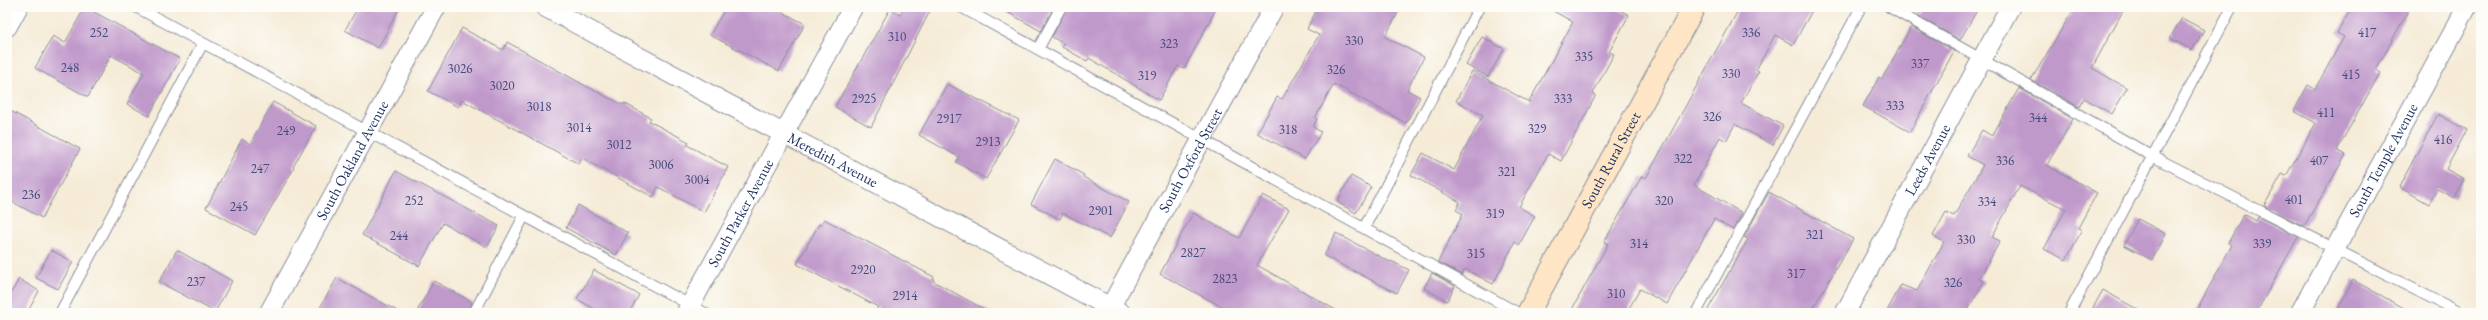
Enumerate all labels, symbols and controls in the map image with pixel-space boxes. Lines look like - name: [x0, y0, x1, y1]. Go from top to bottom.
- house number: 252: [90, 24, 109, 41]
- house number: 336: [1742, 24, 1760, 41]
- house number: 417: [2358, 24, 2377, 41]
- house number: 310: [888, 28, 906, 45]
- house number: 330: [1345, 32, 1363, 49]
- house number: 323: [1160, 35, 1178, 52]
- house number: 335: [1575, 48, 1593, 65]
- house number: 337: [1911, 55, 1930, 72]
- house number: 248: [61, 59, 79, 76]
- house number: 3026: [448, 60, 472, 77]
- house number: 326: [1327, 61, 1345, 78]
- house number: 330: [1722, 65, 1740, 82]
- house number: 415: [2342, 66, 2360, 83]
- house number: 319: [1138, 67, 1157, 84]
- house number: 3020: [490, 77, 514, 94]
- house number: 2925: [852, 90, 876, 107]
- house number: 333: [1554, 90, 1572, 107]
- street label: South Oakland Avenue: [312, 97, 392, 223]
- house number: 333: [1886, 97, 1904, 114]
- house number: 3018: [527, 98, 551, 115]
- street label: South Temple Avenue: [2344, 100, 2422, 220]
- street label: South Oxford Street: [1154, 104, 1226, 216]
- house number: 411: [2317, 104, 2335, 121]
- street label: South Rural Street: [1577, 108, 1645, 211]
- house number: 326: [1703, 108, 1721, 125]
- house number: 344: [2029, 109, 2048, 126]
- house number: 2917: [937, 110, 962, 127]
- house number: 3014: [567, 119, 592, 136]
- house number: 329: [1528, 120, 1547, 137]
- street label: Leeds Avenue: [1900, 120, 1954, 199]
- house number: 318: [1279, 121, 1297, 138]
- house number: 249: [277, 122, 296, 139]
- street label: Meredith Avenue: [785, 128, 882, 191]
- house number: 416: [2434, 131, 2452, 148]
- house number: 2913: [976, 133, 1000, 150]
- house number: 3012: [607, 136, 632, 153]
- house number: 322: [1674, 150, 1693, 167]
- house number: 336: [1996, 152, 2014, 169]
- house number: 407: [2310, 152, 2329, 169]
- street label: South Parker Avenue: [703, 155, 777, 270]
- house number: 3006: [649, 156, 673, 173]
- house number: 247: [251, 160, 270, 177]
- house number: 321: [1498, 163, 1516, 180]
- house number: 3004: [685, 171, 710, 188]
- house number: 236: [22, 186, 40, 203]
- house number: 401: [2285, 191, 2303, 208]
- house number: 252: [405, 192, 424, 209]
- house number: 320: [1655, 192, 1673, 209]
- house number: 334: [1978, 193, 1997, 210]
- house number: 245: [230, 198, 248, 215]
- house number: 2901: [1089, 202, 1113, 219]
- house number: 319: [1486, 205, 1505, 222]
- house number: 321: [1806, 226, 1824, 243]
- house number: 244: [390, 227, 409, 244]
- house number: 330: [1957, 231, 1975, 248]
- house number: 314: [1630, 235, 1649, 252]
- house number: 339: [2253, 235, 2272, 252]
- house number: 2827: [1181, 244, 1206, 261]
- house number: 315: [1467, 245, 1485, 262]
- house number: 2920: [851, 261, 875, 278]
- house number: 317: [1787, 265, 1806, 282]
- house number: 2823: [1213, 270, 1237, 287]
- house number: 237: [187, 273, 206, 290]
- house number: 326: [1944, 274, 1962, 291]
- house number: 310: [1607, 285, 1625, 302]
- house number: 2914: [893, 287, 918, 304]

